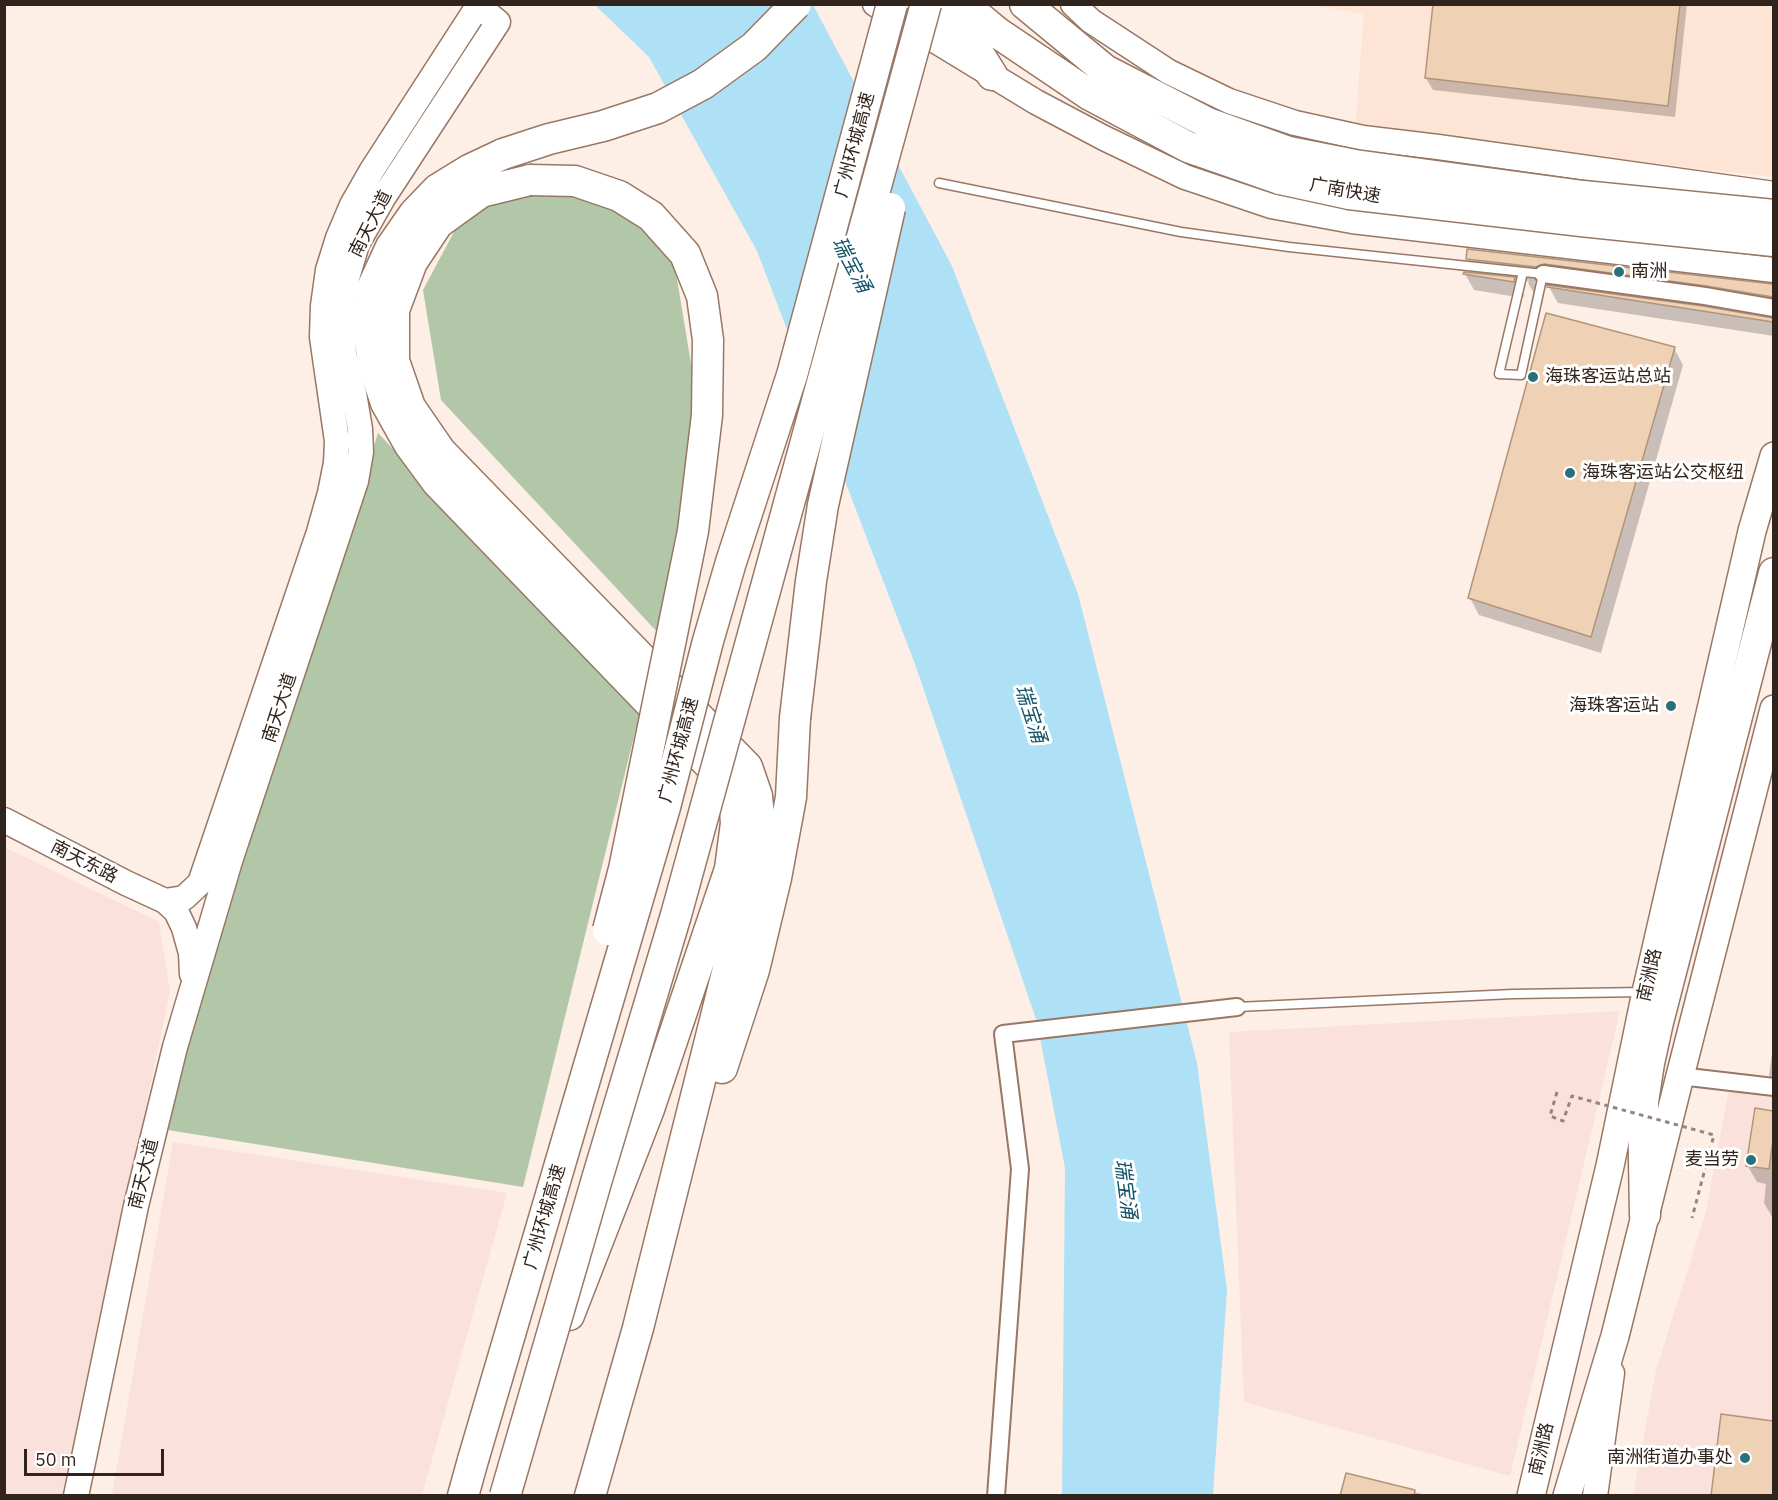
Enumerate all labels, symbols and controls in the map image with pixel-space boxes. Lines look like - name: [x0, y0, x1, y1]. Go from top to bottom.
- street label: 广州环城高速: [831, 90, 879, 200]
- street label: 广南快速: [1308, 174, 1382, 208]
- street label: 南天大道: [345, 187, 397, 261]
- water label: 瑞宝涌: [826, 233, 876, 297]
- place label: 南洲: [1631, 261, 1667, 283]
- marker: 南洲: [1612, 265, 1626, 279]
- place label: 海珠客运站总站: [1545, 366, 1671, 388]
- marker: 海珠客运站总站: [1526, 370, 1540, 384]
- place label: 海珠客运站公交枢纽: [1582, 462, 1744, 484]
- marker: 海珠客运站公交枢纽: [1563, 466, 1577, 480]
- street label: 南天大道: [259, 670, 301, 746]
- water label: 瑞宝涌: [1009, 682, 1051, 746]
- street label: 广州环城高速: [655, 695, 703, 805]
- place label: 海珠客运站: [1569, 695, 1659, 717]
- marker: 海珠客运站: [1664, 699, 1678, 713]
- street label: 南天东路: [47, 836, 121, 888]
- street label: 南洲路: [1633, 946, 1667, 1004]
- street label: 南天大道: [125, 1136, 163, 1212]
- place label: 麦当劳: [1685, 1149, 1739, 1171]
- marker: 麦当劳: [1744, 1153, 1758, 1167]
- water label: 瑞宝涌: [1109, 1158, 1141, 1220]
- street label: 广州环城高速: [520, 1162, 570, 1272]
- street label: 南洲路: [1525, 1420, 1559, 1478]
- scale bar: [27, 1437, 166, 1475]
- place label: 南洲街道办事处: [1607, 1447, 1733, 1469]
- text: 50 m: [35, 1448, 77, 1471]
- marker: 南洲街道办事处: [1738, 1451, 1752, 1465]

